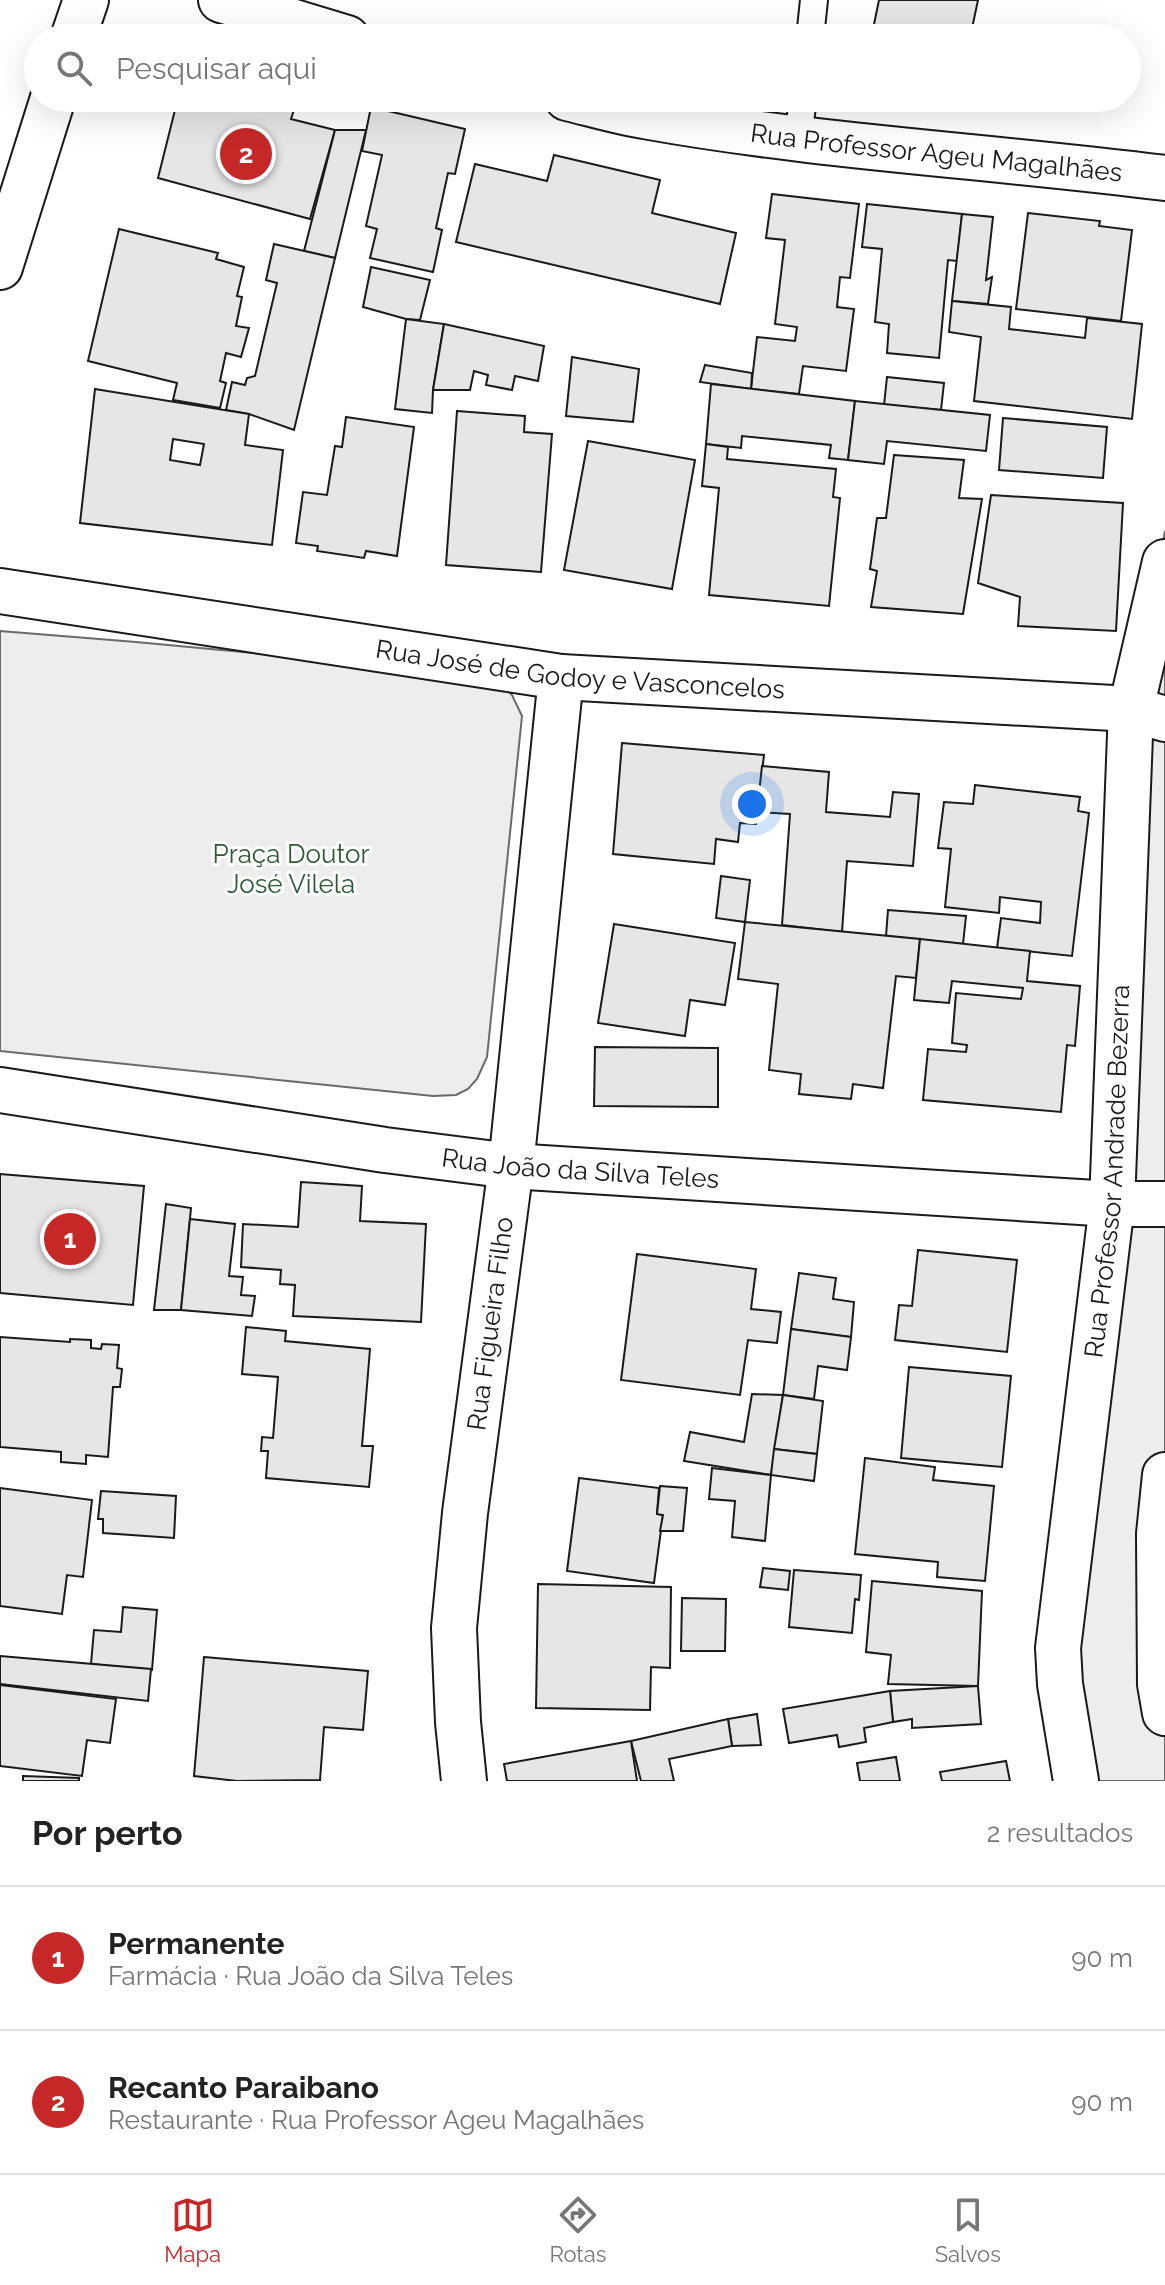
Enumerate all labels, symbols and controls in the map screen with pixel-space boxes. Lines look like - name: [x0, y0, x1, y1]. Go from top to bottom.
- search box: [24, 24, 1141, 112]
- icon: search: [52, 46, 96, 90]
- text: Pesquisar aqui: [116, 51, 317, 86]
- street label: Rua Professor Ageu Magalhães: [749, 118, 1124, 188]
- pin: 2: [220, 124, 272, 184]
- street label: Rua José de Godoy e Vasconcelos: [374, 634, 786, 705]
- your location: [732, 784, 772, 824]
- park label: Praça Doutor José Vilela: [212, 839, 370, 899]
- street label: Rua Professor Andrade Bezerra: [1078, 984, 1135, 1360]
- street label: Rua João da Silva Teles: [440, 1142, 720, 1194]
- pin: 1: [44, 1209, 96, 1269]
- street label: Rua Figueira Filho: [461, 1215, 519, 1432]
- text: Por perto: [32, 1813, 183, 1853]
- text: 2 resultados: [987, 1818, 1133, 1848]
- text: Permanente: [108, 1926, 285, 1961]
- text: 1: [52, 1943, 64, 1973]
- text: 90 m: [1071, 1943, 1133, 1973]
- text: Farmácia · Rua João da Silva Teles: [108, 1961, 513, 1991]
- text: Recanto Paraibano: [108, 2070, 379, 2105]
- text: 2: [51, 2087, 65, 2117]
- text: 90 m: [1071, 2087, 1133, 2117]
- text: Restaurante · Rua Professor Ageu Magalhães: [108, 2105, 644, 2135]
- tab: Mapa: [164, 2193, 221, 2267]
- tab: Rotas: [549, 2193, 606, 2267]
- tab: Salvos: [935, 2193, 1001, 2267]

